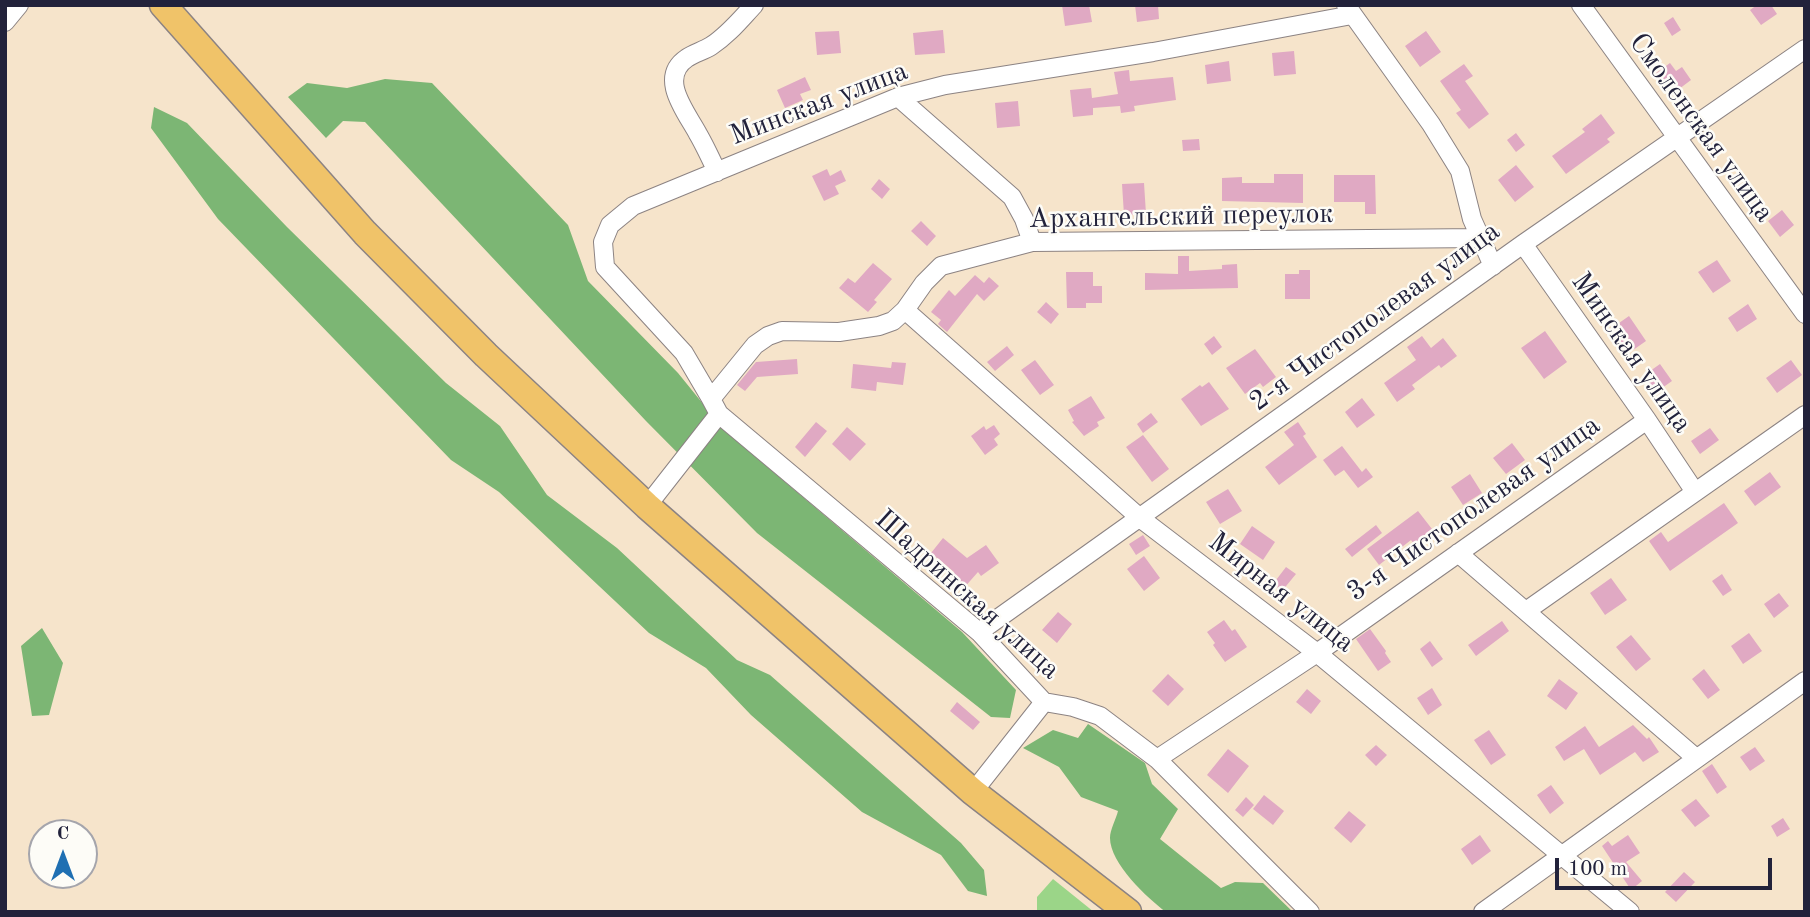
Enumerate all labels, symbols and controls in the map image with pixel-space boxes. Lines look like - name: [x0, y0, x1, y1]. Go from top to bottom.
- street label: Смоленская улица: [1621, 27, 1781, 229]
- street label: Минская улица: [725, 55, 913, 153]
- street label: Архангельский переулок: [1028, 198, 1334, 236]
- street label: 2-я Чистополевая улица: [1243, 215, 1507, 419]
- street label: Минская улица: [1563, 266, 1699, 440]
- street label: 3-я Чистополевая улица: [1341, 409, 1607, 609]
- street label: Шадринская улица: [868, 503, 1066, 687]
- street label: Мирная улица: [1201, 526, 1361, 660]
- north arrow: [28, 819, 98, 889]
- text: С: [57, 825, 69, 844]
- scale bar: [1558, 844, 1775, 888]
- text: 100 m: [1568, 859, 1627, 880]

